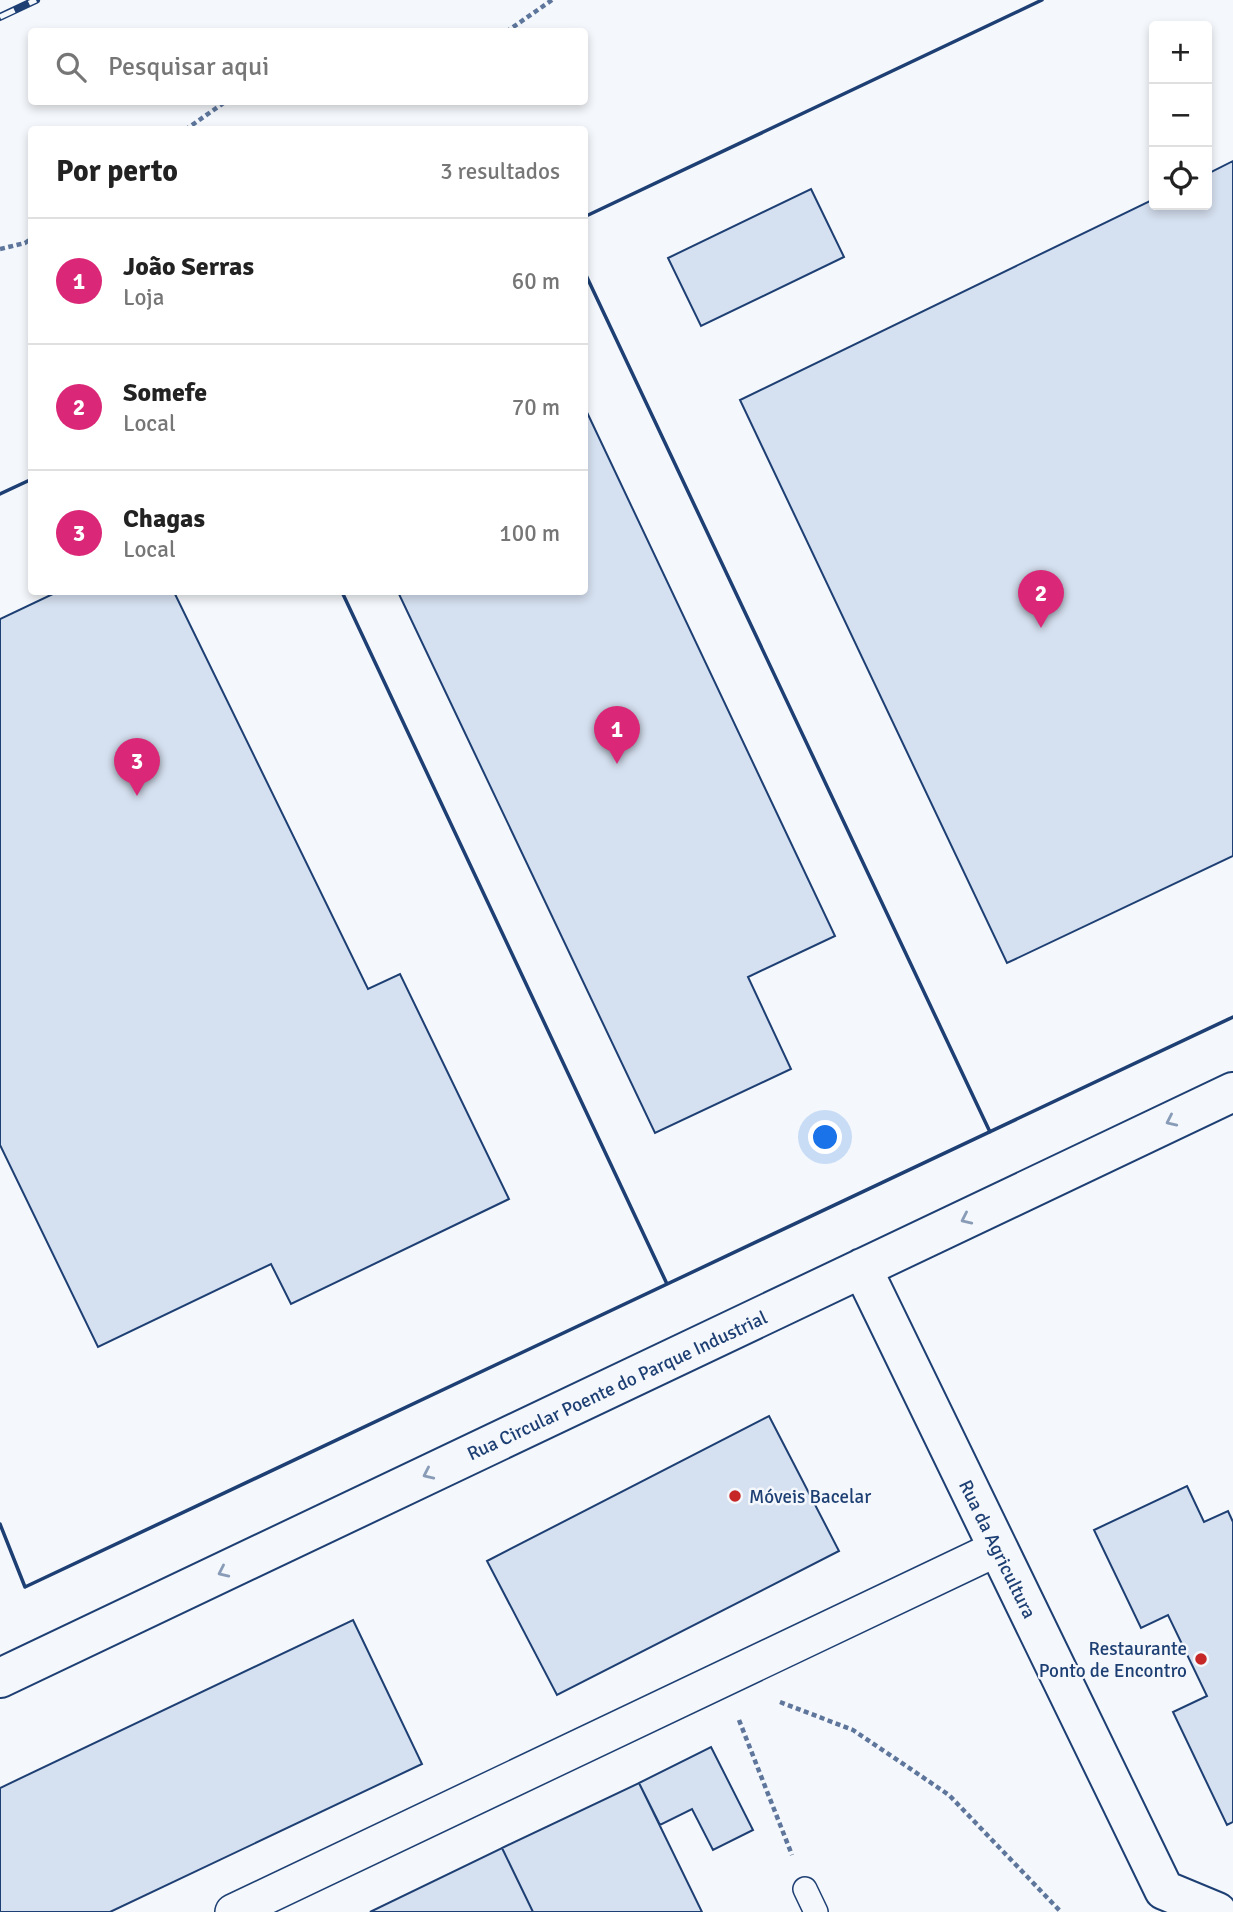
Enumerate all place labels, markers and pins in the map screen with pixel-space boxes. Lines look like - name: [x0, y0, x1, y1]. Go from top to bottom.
- pin: 2: [1018, 570, 1064, 628]
- pin: 1: [594, 706, 640, 764]
- pin: 3: [114, 738, 160, 796]
- place label: Móveis Bacelar: [749, 1485, 871, 1509]
- marker: Móveis Bacelar: [727, 1488, 743, 1504]
- place label: Restaurante Ponto de Encontro: [1039, 1637, 1187, 1683]
- marker: Restaurante Ponto de Encontro: [1193, 1651, 1209, 1667]

